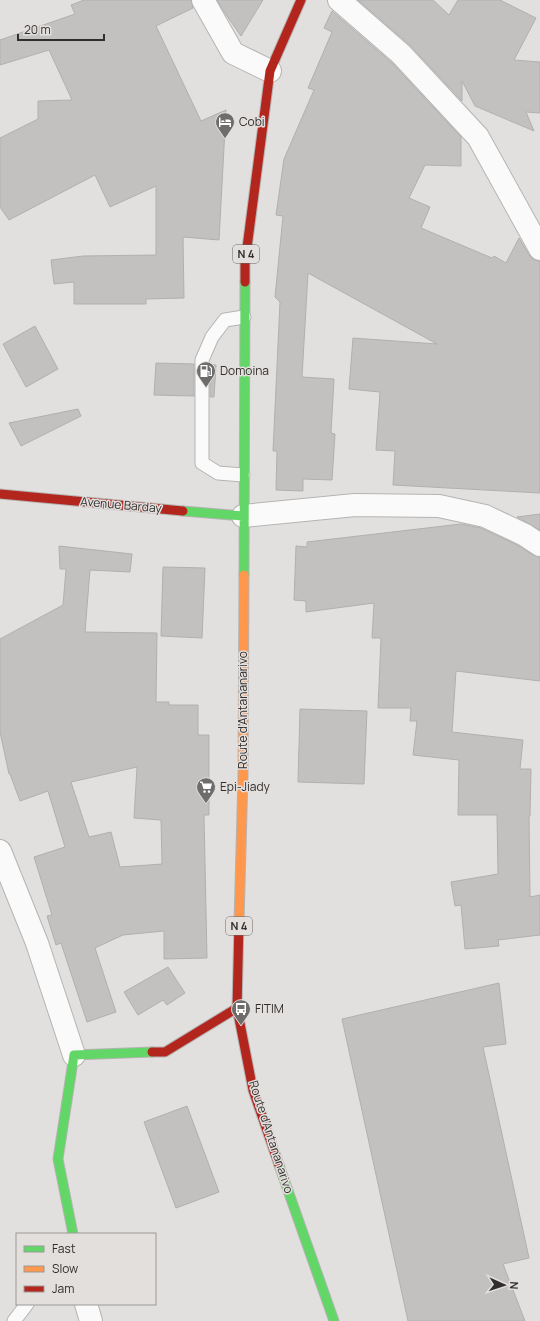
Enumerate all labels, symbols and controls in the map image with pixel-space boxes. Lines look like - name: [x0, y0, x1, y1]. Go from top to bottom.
- scale bar: [18, 16, 104, 42]
- text: 20 m: [24, 21, 51, 38]
- hotel icon: Cobi: [214, 111, 236, 139]
- place label: Cobi: [239, 113, 265, 130]
- road number: N 4: [233, 245, 259, 263]
- fuel station icon: Domoina: [195, 360, 217, 388]
- place label: Domoina: [220, 362, 269, 379]
- street label: Avenue Barday: [80, 492, 163, 517]
- street label: Route d'Antananarivo: [234, 651, 251, 769]
- supermarket icon: Epi-Jiady: [195, 776, 217, 804]
- place label: Epi-Jiady: [220, 778, 271, 795]
- road number: N 4: [226, 917, 252, 935]
- bus stop icon: FITIM: [230, 998, 252, 1026]
- place label: FITIM: [255, 1000, 284, 1017]
- street label: Route d'Antananarivo: [245, 1078, 298, 1196]
- legend: [16, 1233, 156, 1305]
- text: Fast: [52, 1240, 76, 1257]
- text: Slow: [52, 1260, 78, 1277]
- north arrow: [484, 1265, 524, 1305]
- text: Jam: [52, 1280, 74, 1297]
- text: N: [507, 1281, 522, 1290]

